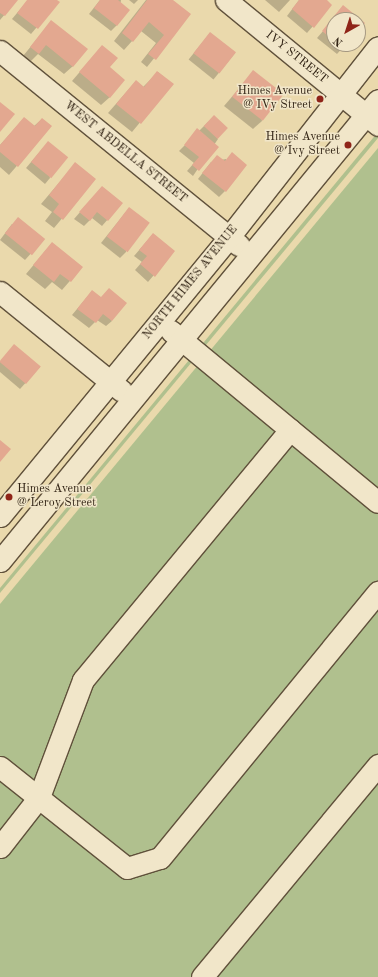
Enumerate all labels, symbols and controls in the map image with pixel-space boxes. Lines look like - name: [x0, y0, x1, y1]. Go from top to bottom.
- north arrow: [326, 12, 366, 52]
- street label: IVY STREET: [262, 29, 330, 87]
- text: N: [332, 34, 345, 48]
- place label: Himes Avenue @ IVy Street: [238, 85, 312, 113]
- marker: Himes Avenue @ IVy Street: [315, 94, 325, 104]
- street label: WEST ABDELLA STREET: [61, 99, 189, 207]
- place label: Himes Avenue @ Ivy Street: [266, 131, 340, 159]
- marker: Himes Avenue @ Ivy Street: [343, 140, 353, 150]
- street label: NORTH HIMES AVENUE: [141, 223, 241, 343]
- place label: Himes Avenue @ Leroy Street: [17, 483, 96, 511]
- marker: Himes Avenue @ Leroy Street: [4, 492, 14, 502]

